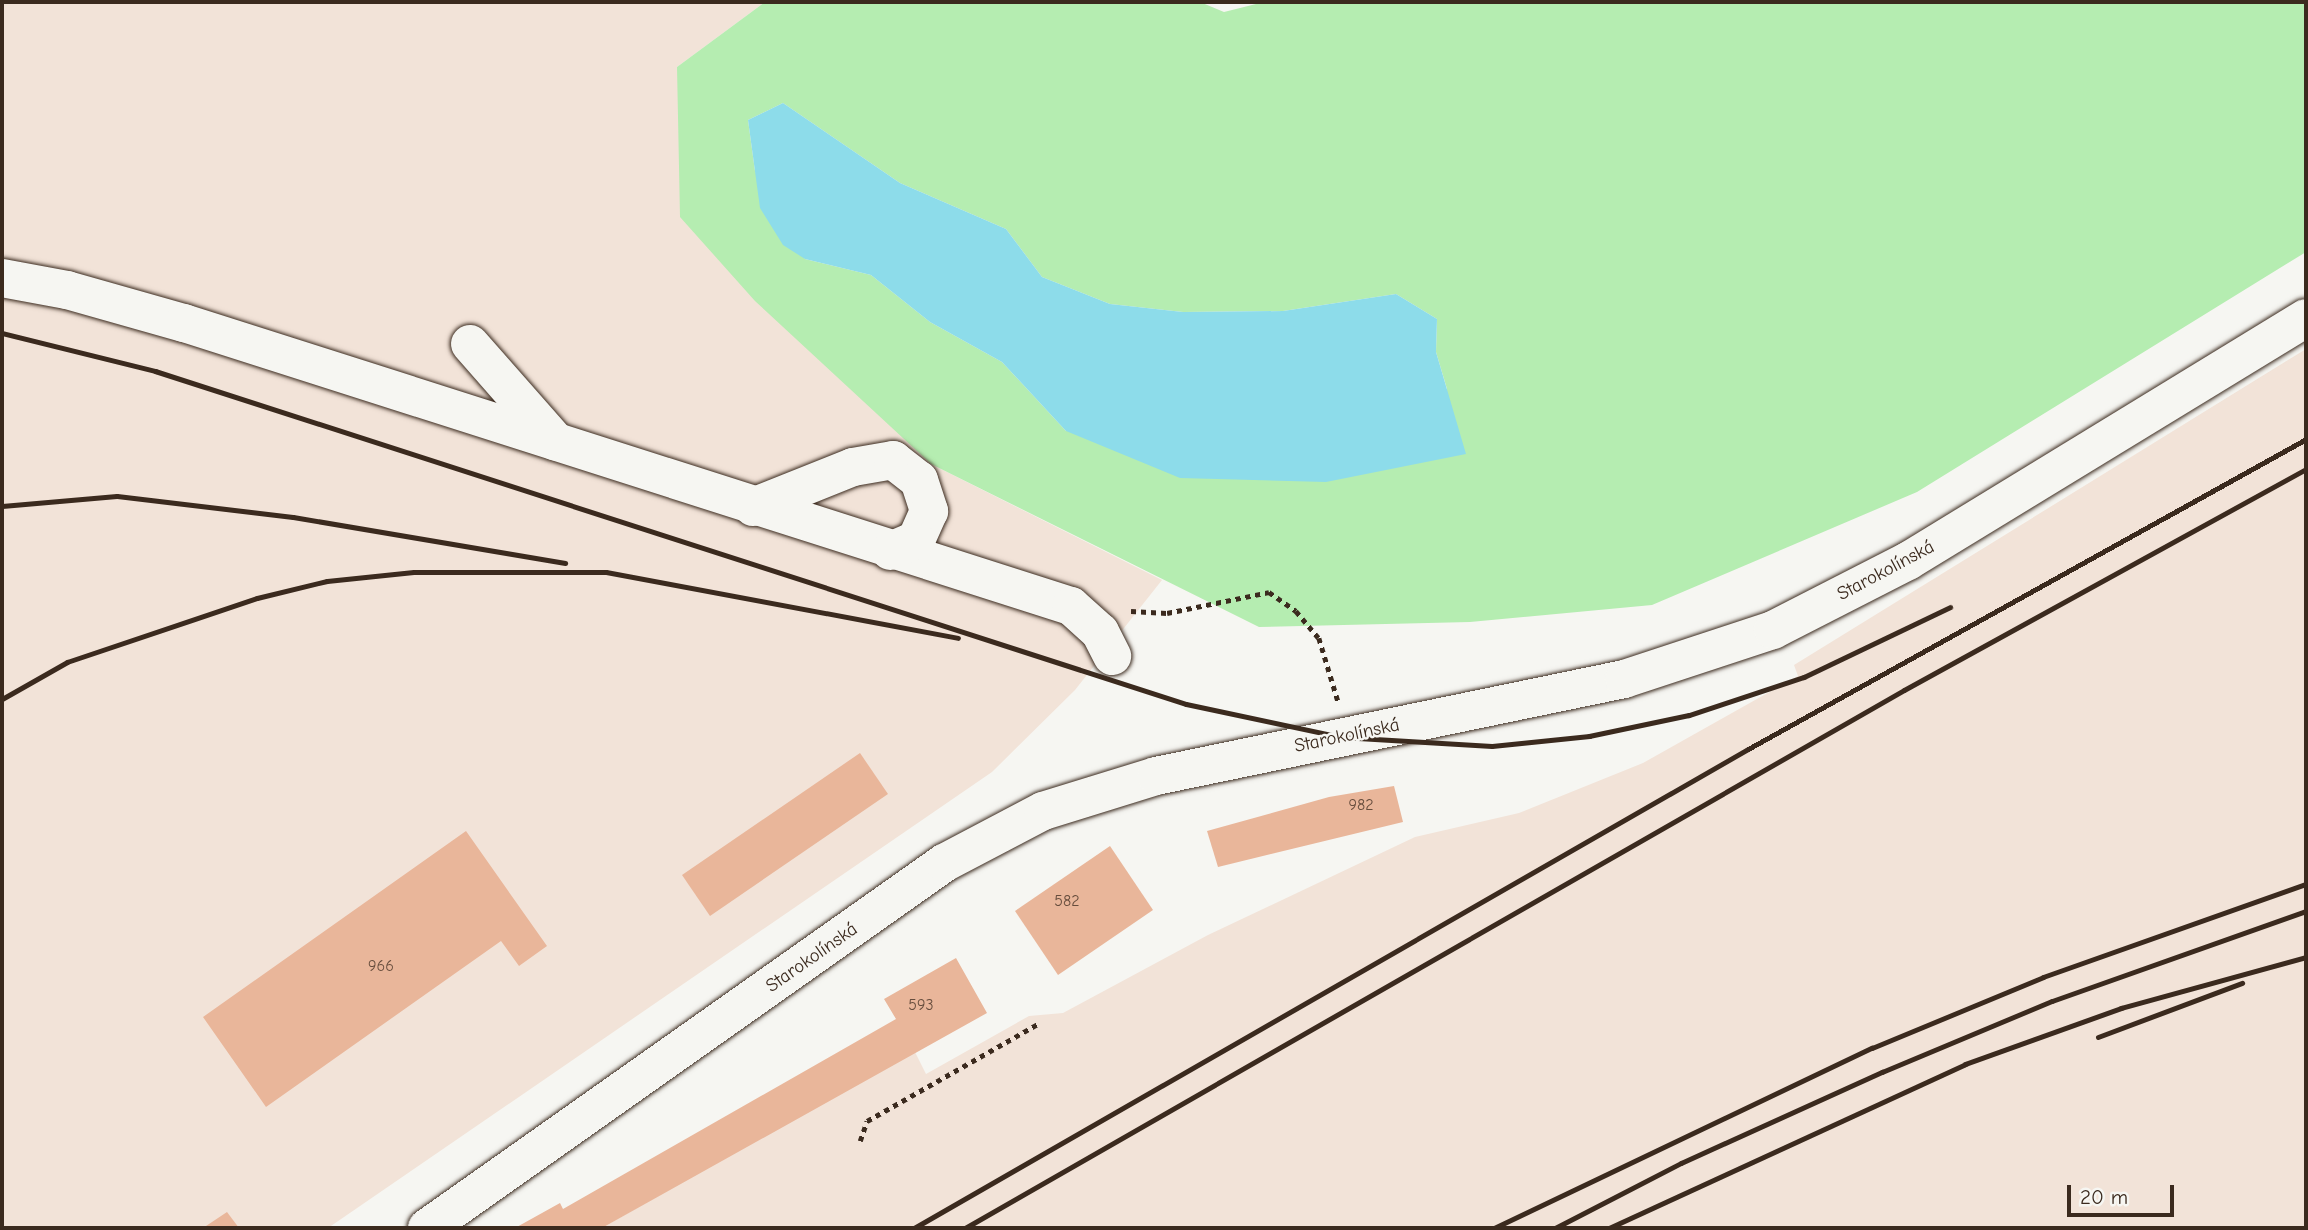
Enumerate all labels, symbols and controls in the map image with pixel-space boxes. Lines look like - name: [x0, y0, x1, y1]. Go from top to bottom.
- street label: Starokolínská: [1833, 536, 1939, 606]
- street label: Starokolínská: [1292, 714, 1402, 758]
- house number: 982: [1348, 795, 1374, 815]
- house number: 582: [1054, 891, 1080, 911]
- street label: Starokolínská: [762, 918, 862, 998]
- house number: 966: [368, 956, 394, 976]
- house number: 593: [908, 995, 934, 1015]
- scale bar: [2070, 1170, 2177, 1214]
- text: 20 m: [2080, 1185, 2128, 1209]

